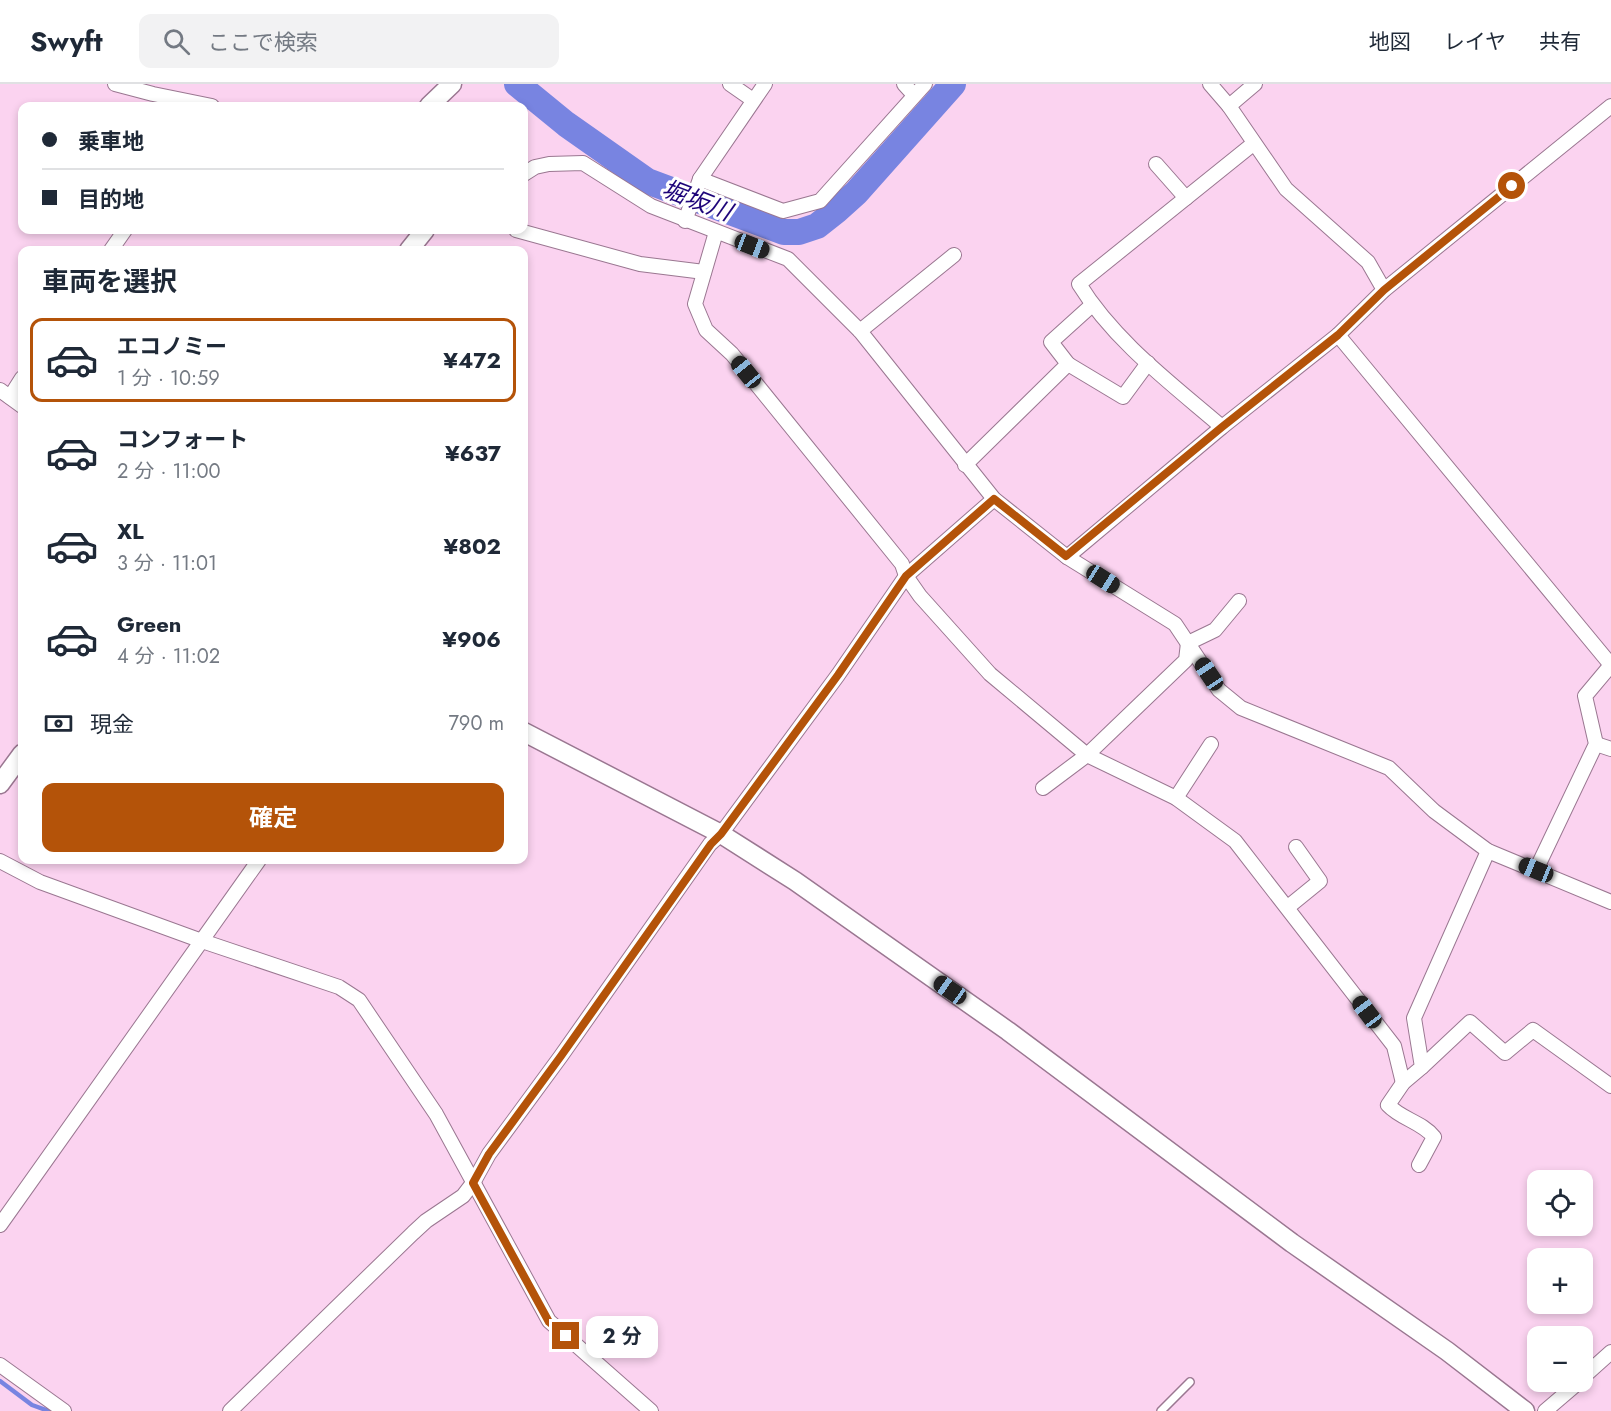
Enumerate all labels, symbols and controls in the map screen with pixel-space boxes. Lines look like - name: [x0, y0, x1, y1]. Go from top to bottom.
- search box: [139, 14, 559, 68]
- text: Swyft: [30, 21, 103, 62]
- icon: search: [160, 25, 193, 58]
- text: ここで検索: [208, 26, 318, 58]
- text: 地図: [1369, 27, 1411, 57]
- text: レイヤ: [1444, 27, 1506, 57]
- text: 共有: [1539, 27, 1581, 57]
- text: 乗車地: [78, 125, 144, 157]
- water label: 堀坂川: [657, 171, 740, 230]
- route start: [1498, 172, 1525, 199]
- text: 目的地: [78, 183, 144, 215]
- car: [732, 231, 772, 261]
- text: 車両を選択: [42, 262, 177, 301]
- text: エコノミー: [117, 330, 227, 362]
- icon: car: [45, 333, 99, 387]
- text: ¥472: [443, 344, 501, 376]
- car: [728, 352, 764, 392]
- text: 1 分 · 10:59: [117, 364, 220, 393]
- text: コンフォート: [117, 423, 248, 455]
- icon: car: [45, 426, 99, 480]
- text: ¥637: [445, 437, 501, 469]
- text: 2 分 · 11:00: [117, 457, 220, 486]
- text: XL: [117, 515, 144, 547]
- icon: car: [45, 519, 99, 573]
- text: ¥802: [443, 530, 501, 562]
- text: 3 分 · 11:01: [117, 549, 217, 578]
- car: [1083, 562, 1123, 596]
- text: Green: [117, 608, 181, 640]
- icon: car: [45, 612, 99, 666]
- text: ¥906: [442, 623, 501, 655]
- text: 4 分 · 11:02: [117, 642, 220, 671]
- car: [1191, 654, 1227, 694]
- icon: cash: [42, 707, 75, 740]
- text: 現金: [90, 708, 134, 740]
- text: 790 m: [448, 709, 504, 738]
- button: 確定: [42, 783, 504, 852]
- car: [1516, 855, 1556, 885]
- car: [930, 972, 970, 1008]
- car: [1349, 992, 1385, 1032]
- map controls: [1527, 1170, 1593, 1392]
- button: locate: [1527, 1170, 1593, 1236]
- button: +: [1527, 1248, 1593, 1314]
- callout: 2 分: [587, 1315, 659, 1357]
- route end: [552, 1322, 579, 1349]
- text: 2 分: [602, 1322, 642, 1351]
- button: −: [1527, 1326, 1593, 1392]

